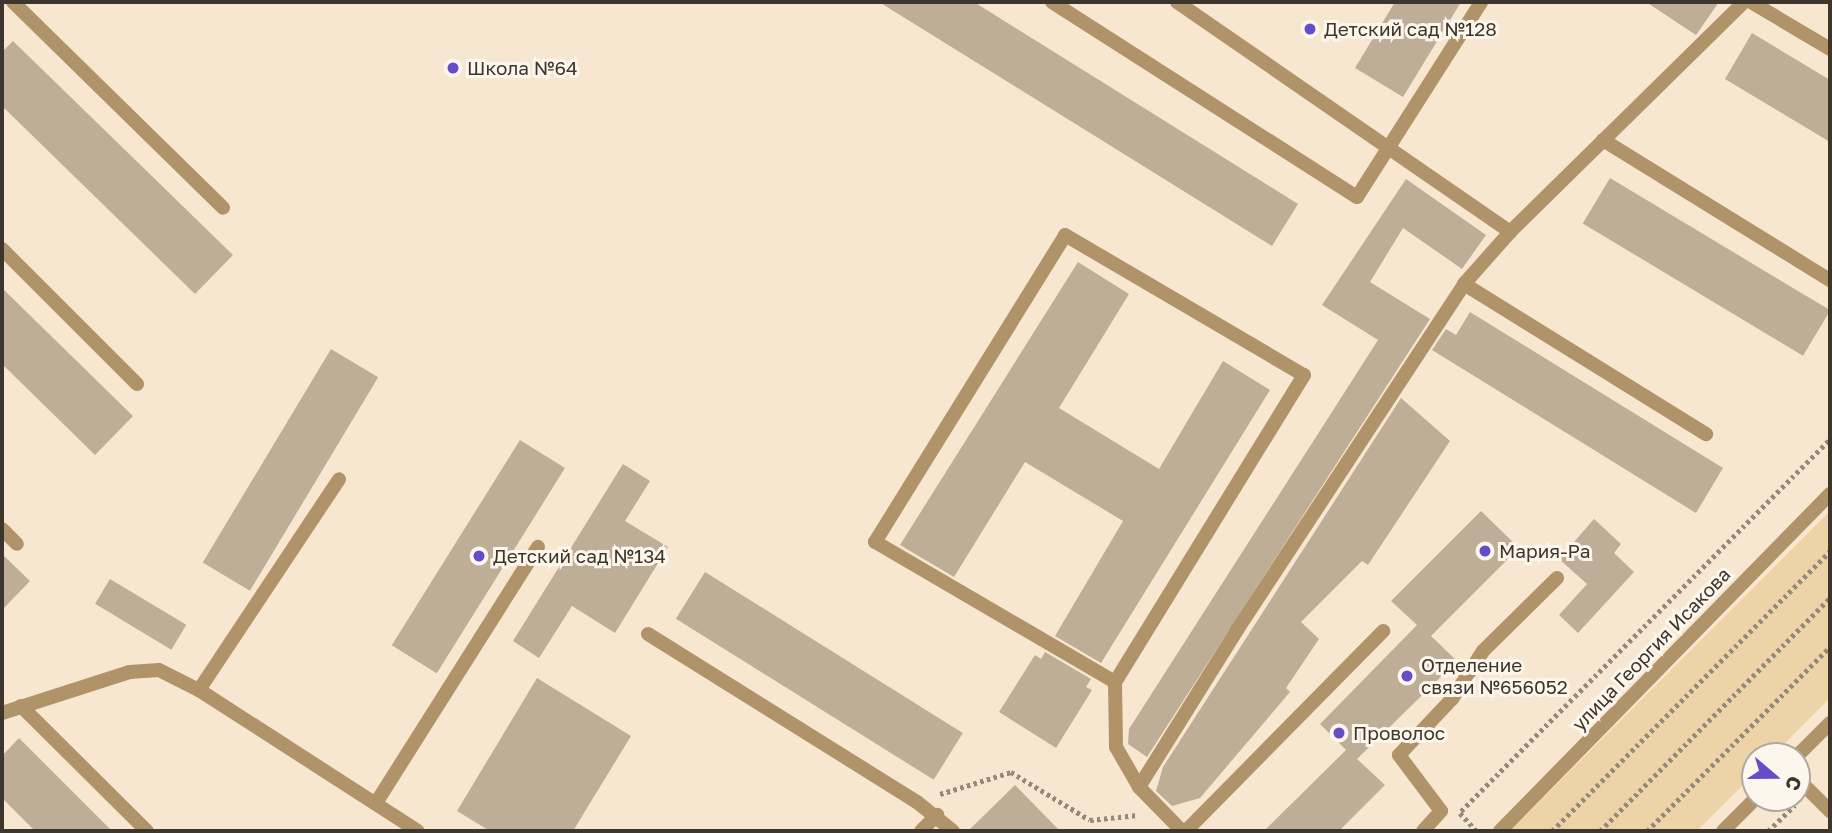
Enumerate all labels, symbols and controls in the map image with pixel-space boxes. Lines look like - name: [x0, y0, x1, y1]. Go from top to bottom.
- place label: Детский сад №128: [1324, 18, 1497, 40]
- marker: Детский сад №128: [1302, 21, 1318, 37]
- place label: Школа №64: [467, 57, 578, 79]
- marker: Школа №64: [445, 60, 461, 76]
- place label: Мария-Ра: [1499, 540, 1591, 562]
- marker: Мария-Ра: [1477, 543, 1493, 559]
- place label: Детский сад №134: [493, 545, 666, 567]
- marker: Детский сад №134: [471, 548, 487, 564]
- street label: улица Георгия Исакова: [1567, 563, 1735, 735]
- place label: Отделение связи №656052: [1421, 654, 1568, 698]
- marker: Отделение связи №656052: [1399, 668, 1415, 684]
- place label: Проволос: [1353, 722, 1445, 744]
- marker: Проволос: [1331, 725, 1347, 741]
- north arrow: [1741, 742, 1811, 812]
- text: С: [1781, 773, 1807, 794]

